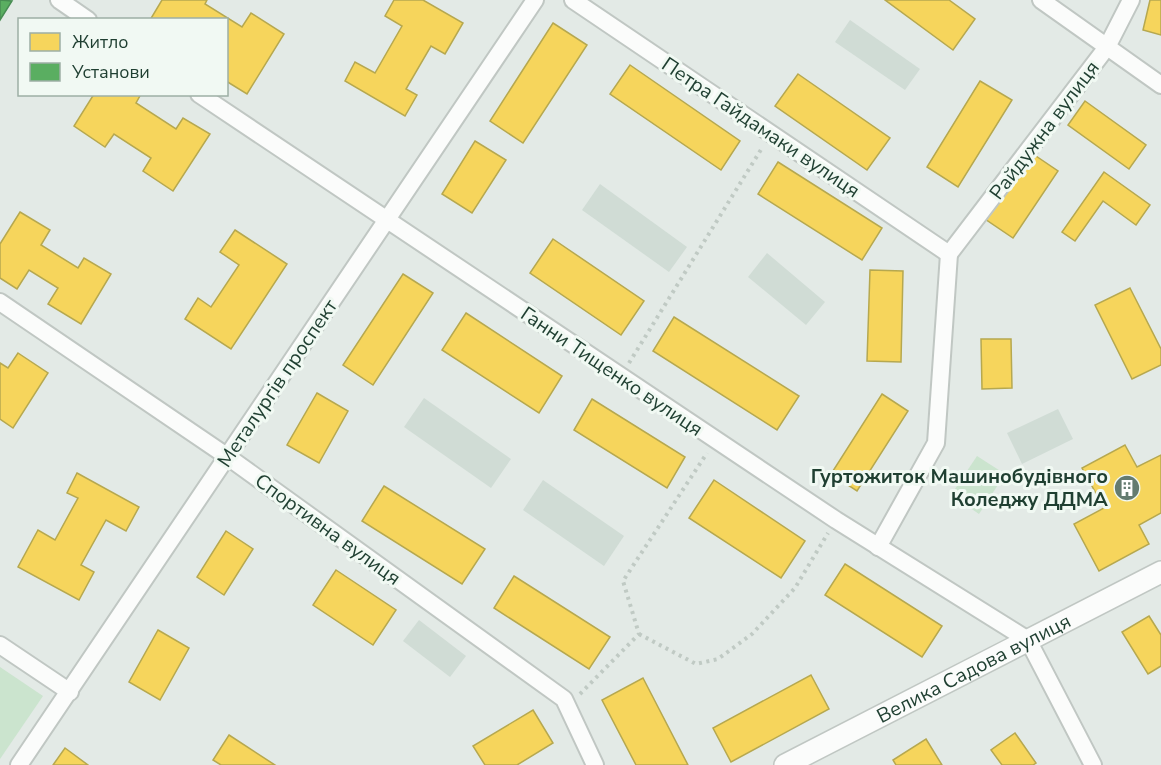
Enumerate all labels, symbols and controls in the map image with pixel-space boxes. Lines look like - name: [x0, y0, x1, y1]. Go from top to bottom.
- legend: [18, 18, 228, 96]
- text: Житло: [72, 30, 128, 54]
- street label: Петра Гайдамаки вулиця: [656, 51, 865, 204]
- street label: Райдужна вулиця: [983, 55, 1106, 205]
- text: Установи: [71, 60, 150, 84]
- street label: Металургів проспект: [211, 294, 344, 473]
- street label: Ганни Тищенко вулиця: [515, 300, 708, 442]
- place label: Гуртожиток Машинобудівного Коледжу ДДМА: [811, 463, 1108, 513]
- street label: Спортивна вулиця: [249, 467, 406, 592]
- building icon: Гуртожиток Машинобудівного Коледжу ДДМА: [1112, 473, 1142, 503]
- street label: Велика Садова вулиця: [872, 608, 1076, 730]

